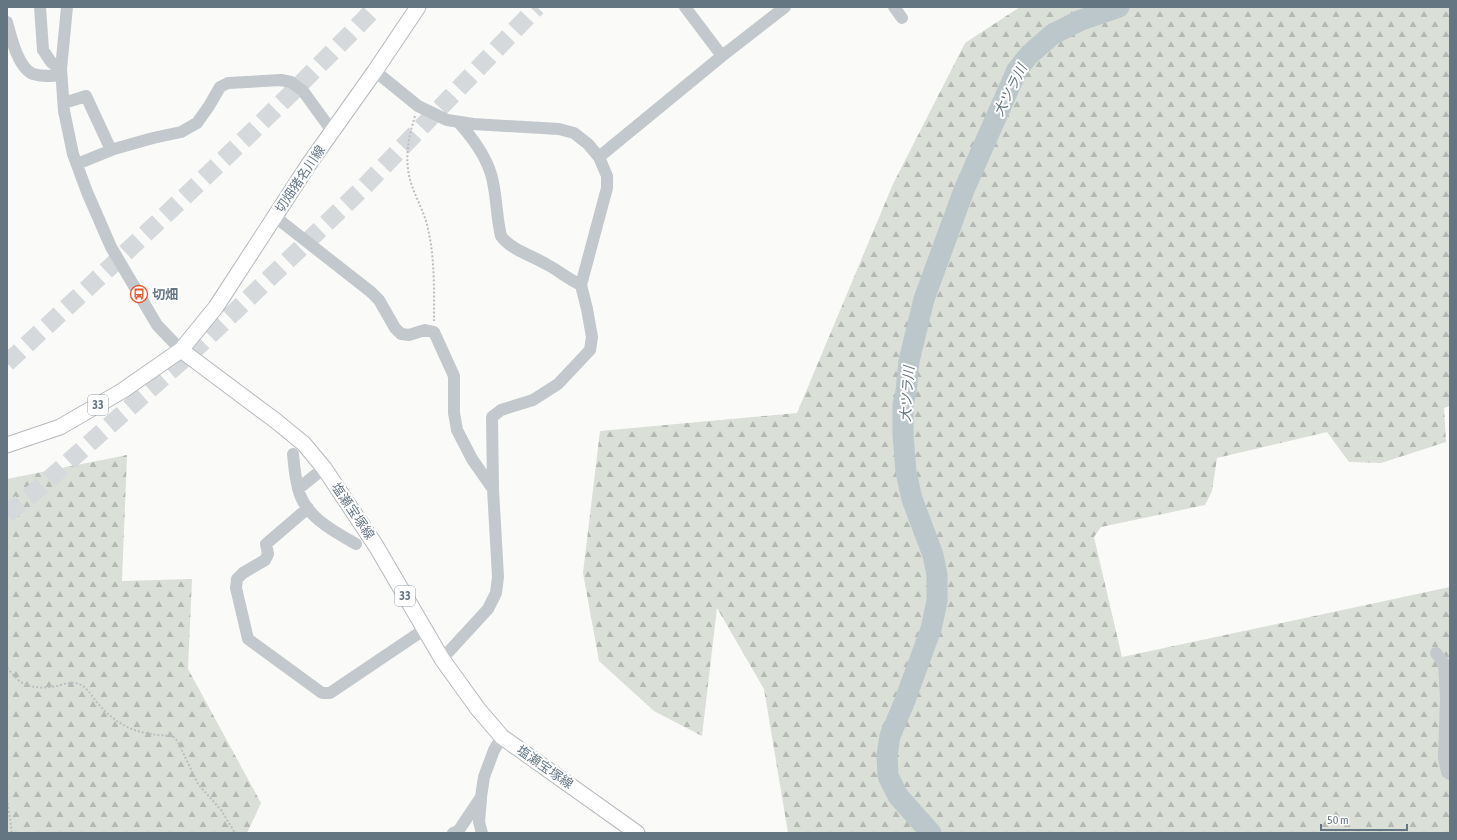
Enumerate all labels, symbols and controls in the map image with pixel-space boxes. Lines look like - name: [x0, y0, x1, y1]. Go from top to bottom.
- water label: 大ツラ川: [990, 60, 1031, 119]
- street label: 切畑猪名川線: [272, 142, 328, 216]
- bus stop icon: 切畑: [129, 284, 149, 304]
- place label: 切畑: [152, 287, 178, 302]
- water label: 大ツラ川: [897, 364, 917, 422]
- road number: 33: [88, 395, 108, 415]
- street label: 塩瀬宝塚線: [329, 480, 377, 542]
- road number: 33: [395, 586, 415, 606]
- street label: 塩瀬宝塚線: [514, 742, 576, 792]
- scale bar: [1321, 806, 1407, 832]
- text: 50 m: [1327, 813, 1349, 827]

